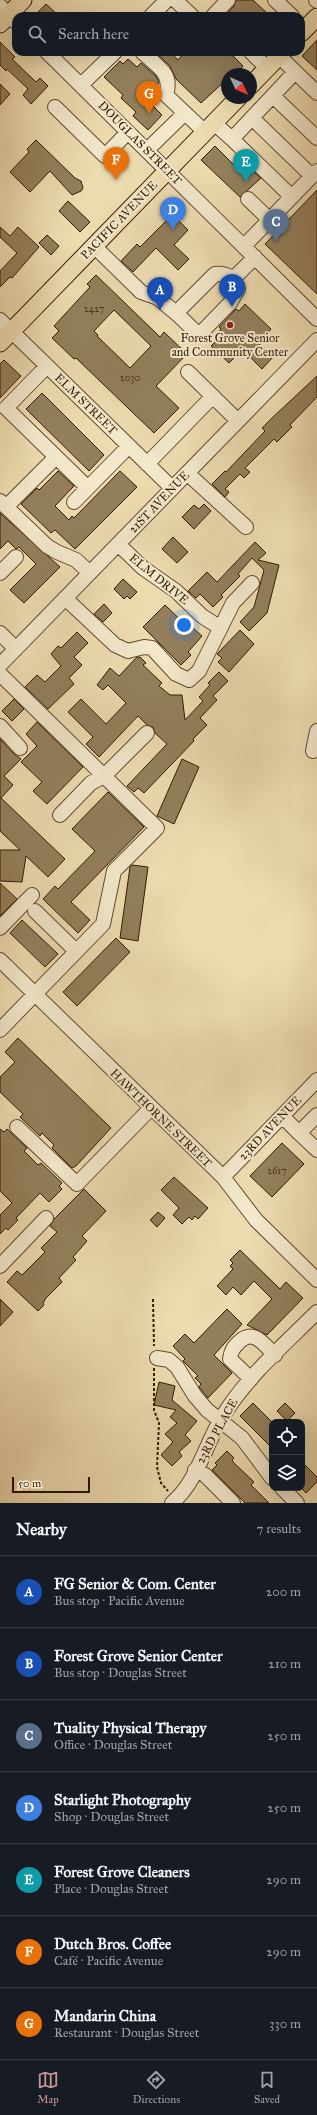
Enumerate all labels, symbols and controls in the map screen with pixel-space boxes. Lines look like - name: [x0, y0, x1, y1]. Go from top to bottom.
- search box: [12, 12, 305, 56]
- icon: search: [26, 23, 48, 45]
- text: Search here: [58, 25, 129, 43]
- north arrow: [221, 68, 257, 104]
- pin: G: [136, 81, 162, 114]
- street label: DOUGLAS STREET: [95, 98, 185, 188]
- pin: F: [103, 147, 129, 180]
- pin: E: [233, 149, 259, 182]
- street label: PACIFIC AVENUE: [78, 178, 160, 262]
- pin: D: [160, 197, 186, 230]
- pin: C: [263, 209, 289, 242]
- pin: B: [219, 274, 245, 307]
- pin: A: [147, 277, 173, 310]
- house number: 2427: [84, 303, 104, 315]
- marker: Forest Grove Senior and Community Center: [225, 320, 235, 330]
- place label: Forest Grove Senior and Community Center: [172, 331, 289, 359]
- street label: ELM STREET: [52, 371, 120, 437]
- house number: 2030: [120, 372, 140, 384]
- street label: 21ST AVENUE: [126, 468, 192, 536]
- street label: ELM DRIVE: [127, 551, 192, 607]
- your location: [174, 615, 194, 635]
- street label: HAWTHORNE STREET: [107, 1066, 215, 1170]
- street label: 23RD AVENUE: [236, 1093, 304, 1163]
- house number: 2617: [267, 1165, 287, 1177]
- street label: 23RD PLACE: [193, 1396, 241, 1466]
- map controls: [269, 1419, 305, 1491]
- button: locate: [269, 1419, 305, 1455]
- button: layers: [269, 1455, 305, 1491]
- scale bar: [12, 1475, 90, 1494]
- text: 50 m: [18, 1477, 41, 1490]
- text: Nearby: [16, 1519, 67, 1540]
- text: 7 results: [257, 1521, 301, 1537]
- text: FG Senior & Com. Center: [54, 1575, 216, 1593]
- text: A: [25, 1584, 33, 1600]
- text: 200 m: [266, 1584, 301, 1600]
- text: Bus stop · Pacific Avenue: [54, 1593, 185, 1609]
- text: Forest Grove Senior Center: [54, 1647, 223, 1665]
- text: B: [25, 1656, 33, 1672]
- text: 210 m: [268, 1656, 301, 1672]
- text: Bus stop · Douglas Street: [54, 1665, 187, 1681]
- text: Tuality Physical Therapy: [54, 1719, 206, 1737]
- text: C: [25, 1728, 33, 1744]
- text: 250 m: [267, 1728, 301, 1744]
- text: Office · Douglas Street: [54, 1737, 172, 1753]
- text: Starlight Photography: [54, 1791, 191, 1809]
- text: D: [24, 1800, 34, 1816]
- text: 250 m: [267, 1800, 301, 1816]
- text: Shop · Douglas Street: [54, 1809, 169, 1825]
- text: Forest Grove Cleaners: [54, 1863, 190, 1881]
- text: E: [24, 1872, 34, 1888]
- text: 290 m: [266, 1872, 301, 1888]
- text: Place · Douglas Street: [54, 1881, 169, 1897]
- text: Dutch Bros. Coffee: [54, 1935, 171, 1953]
- text: F: [25, 1944, 33, 1960]
- text: 290 m: [266, 1944, 301, 1960]
- text: Café · Pacific Avenue: [54, 1953, 163, 1969]
- text: Mandarin China: [54, 2007, 156, 2025]
- text: G: [24, 2016, 34, 2032]
- text: 330 m: [269, 2016, 301, 2032]
- text: Restaurant · Douglas Street: [54, 2025, 199, 2041]
- tab: Map: [37, 2069, 59, 2106]
- tab: Directions: [133, 2069, 180, 2106]
- tab: Saved: [254, 2069, 280, 2106]

